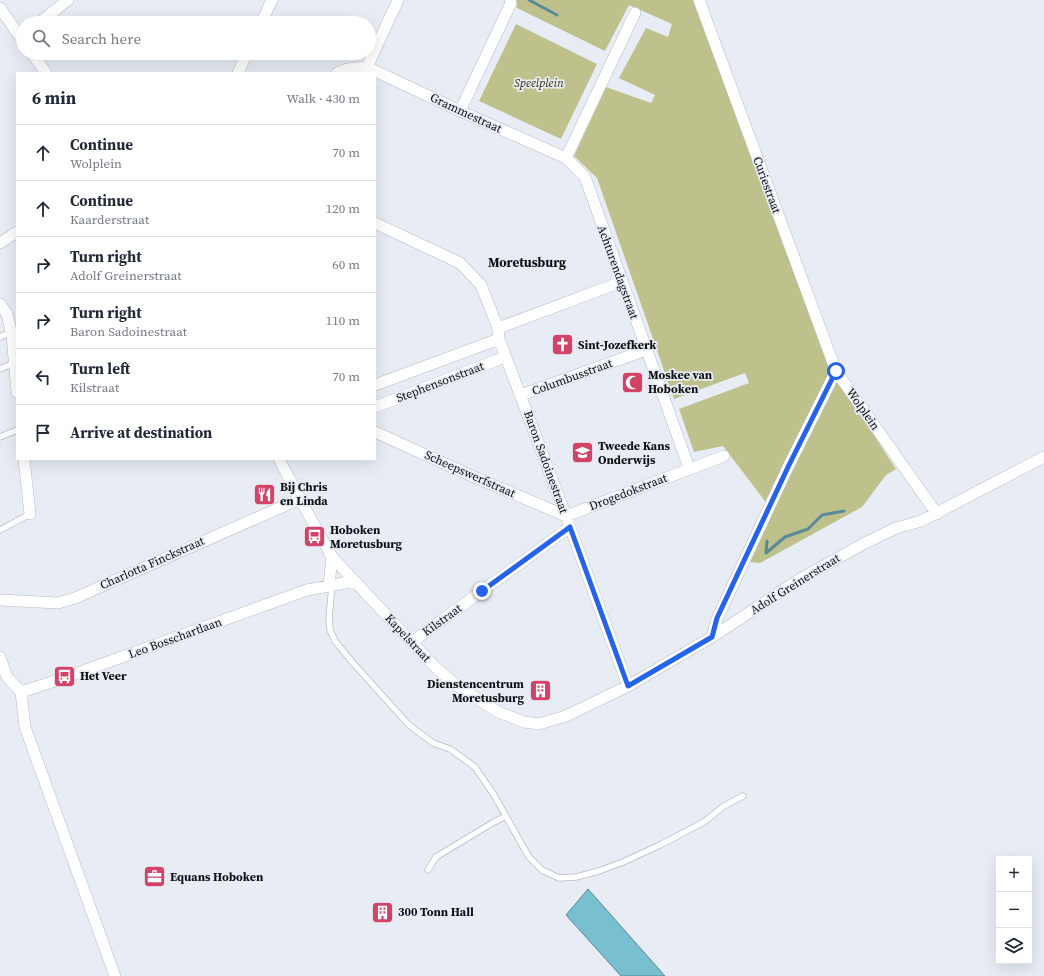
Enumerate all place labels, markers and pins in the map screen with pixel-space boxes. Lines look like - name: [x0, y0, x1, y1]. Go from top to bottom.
- church icon: Sint-Jozefkerk: [550, 332, 576, 358]
- place label: Sint-Jozefkerk: [578, 337, 657, 353]
- place label: Moskee van Hoboken: [648, 367, 713, 397]
- mosque icon: Moskee van Hoboken: [620, 369, 646, 395]
- place label: Tweede Kans Onderwijs: [598, 438, 671, 468]
- school or university icon: Tweede Kans Onderwijs: [570, 440, 596, 466]
- place label: Bij Chris en Linda: [280, 479, 328, 509]
- restaurant icon: Bij Chris en Linda: [252, 481, 278, 507]
- place label: Hoboken Moretusburg: [330, 522, 403, 552]
- bus stop icon: Hoboken Moretusburg: [302, 524, 328, 550]
- bus stop icon: Het Veer: [51, 663, 77, 689]
- place label: Het Veer: [80, 668, 127, 684]
- place label: Dienstencentrum Moretusburg: [427, 676, 524, 706]
- building icon: Dienstencentrum Moretusburg: [527, 678, 553, 704]
- office icon: Equans Hoboken: [141, 864, 167, 890]
- place label: Equans Hoboken: [170, 869, 264, 885]
- building icon: 300 Tonn Hall: [369, 899, 395, 925]
- place label: 300 Tonn Hall: [398, 904, 474, 920]

